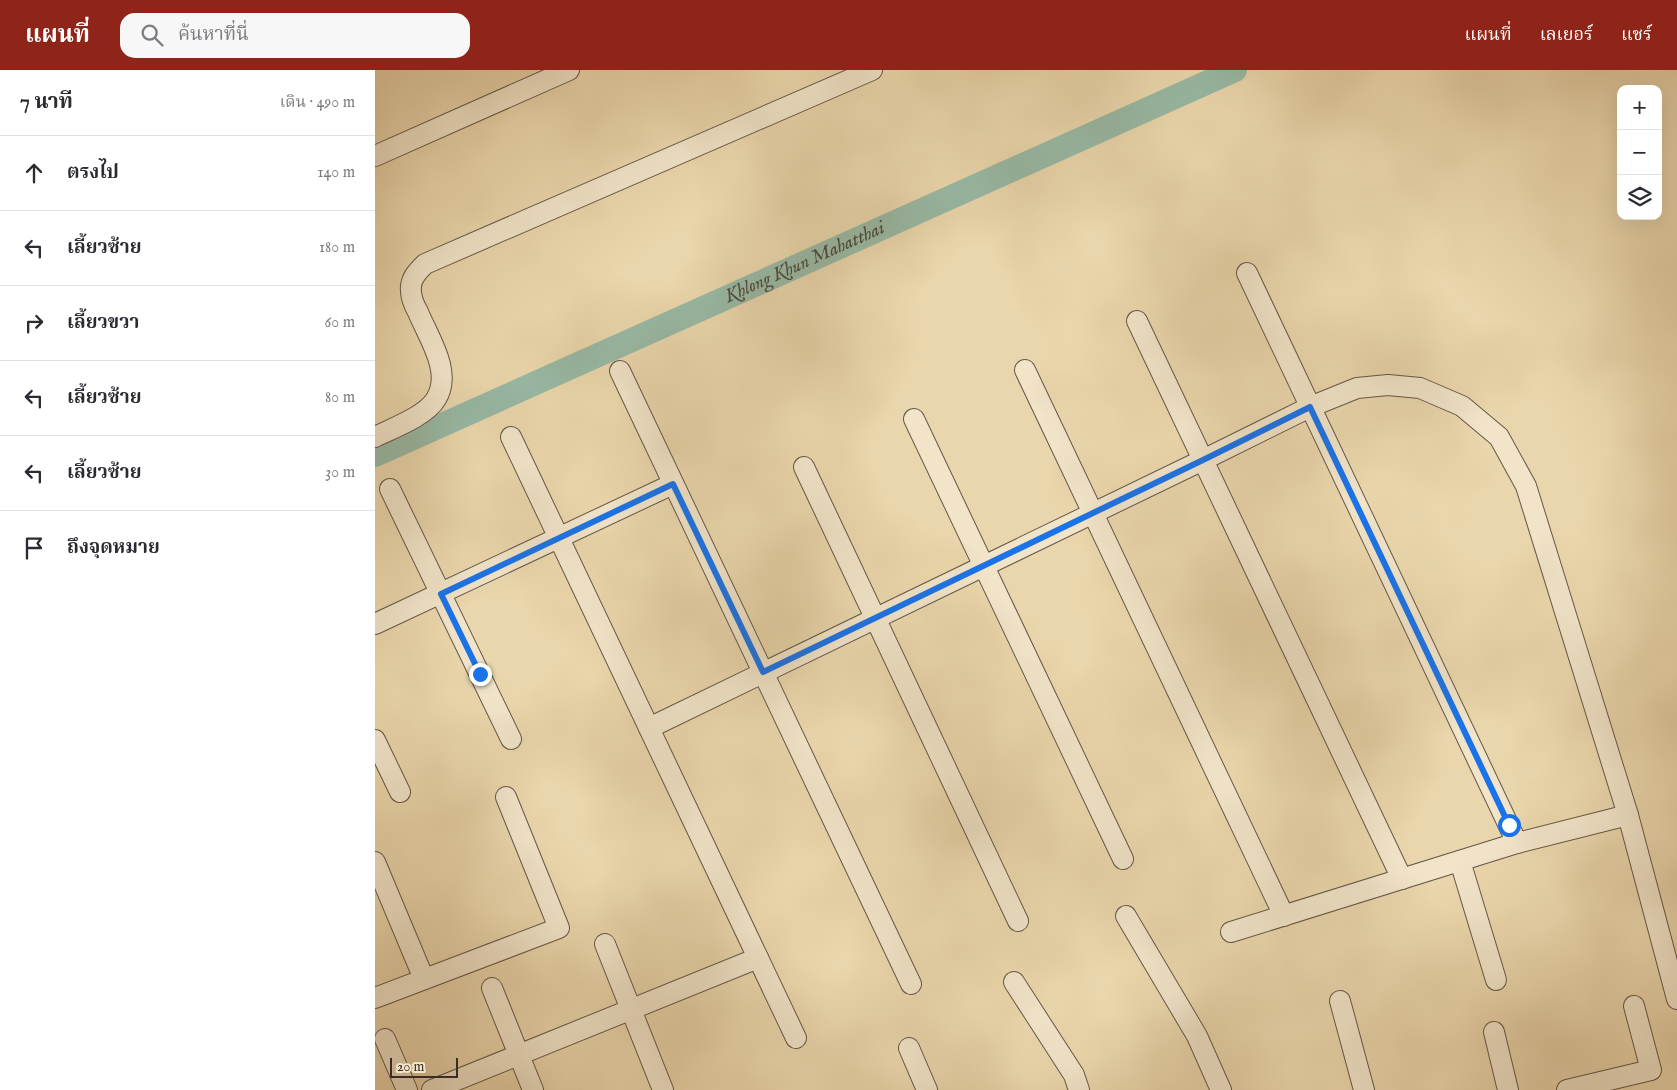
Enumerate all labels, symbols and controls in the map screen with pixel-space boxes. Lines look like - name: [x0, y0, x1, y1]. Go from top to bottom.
- search box: [120, 13, 470, 58]
- text: แผนที่: [25, 20, 90, 51]
- icon: search: [138, 21, 166, 49]
- text: ค้นหาที่นี่: [178, 23, 249, 47]
- text: แผนที่: [1464, 24, 1512, 47]
- text: เลเยอร์: [1540, 24, 1593, 47]
- text: แชร์: [1621, 24, 1652, 47]
- map controls: [1617, 85, 1662, 220]
- button: +: [1617, 85, 1662, 130]
- text: 7 นาที: [20, 89, 73, 116]
- text: เดิน · 490 m: [280, 93, 355, 113]
- button: −: [1617, 130, 1662, 175]
- icon: ahead: [20, 159, 48, 187]
- text: ตรงไป: [67, 161, 119, 185]
- text: 140 m: [317, 163, 355, 183]
- button: layers: [1617, 175, 1662, 220]
- water label: Khlong Khun Mahatthai: [720, 216, 890, 309]
- icon: left: [20, 234, 48, 262]
- text: เลี้ยวซ้าย: [67, 236, 141, 260]
- text: 180 m: [319, 238, 355, 258]
- icon: right: [20, 309, 48, 337]
- text: เลี้ยวขวา: [67, 311, 139, 335]
- text: 60 m: [325, 313, 355, 333]
- icon: left: [20, 384, 48, 412]
- text: เลี้ยวซ้าย: [67, 386, 141, 410]
- text: 80 m: [325, 388, 355, 408]
- icon: left: [20, 459, 48, 487]
- text: เลี้ยวซ้าย: [67, 461, 141, 485]
- text: 30 m: [325, 463, 355, 483]
- icon: arrive: [20, 534, 48, 562]
- text: ถึงจุดหมาย: [67, 536, 160, 560]
- route end: [469, 663, 492, 686]
- route start: [1498, 814, 1521, 837]
- scale bar: [390, 1055, 457, 1078]
- text: 20 m: [397, 1058, 424, 1076]

